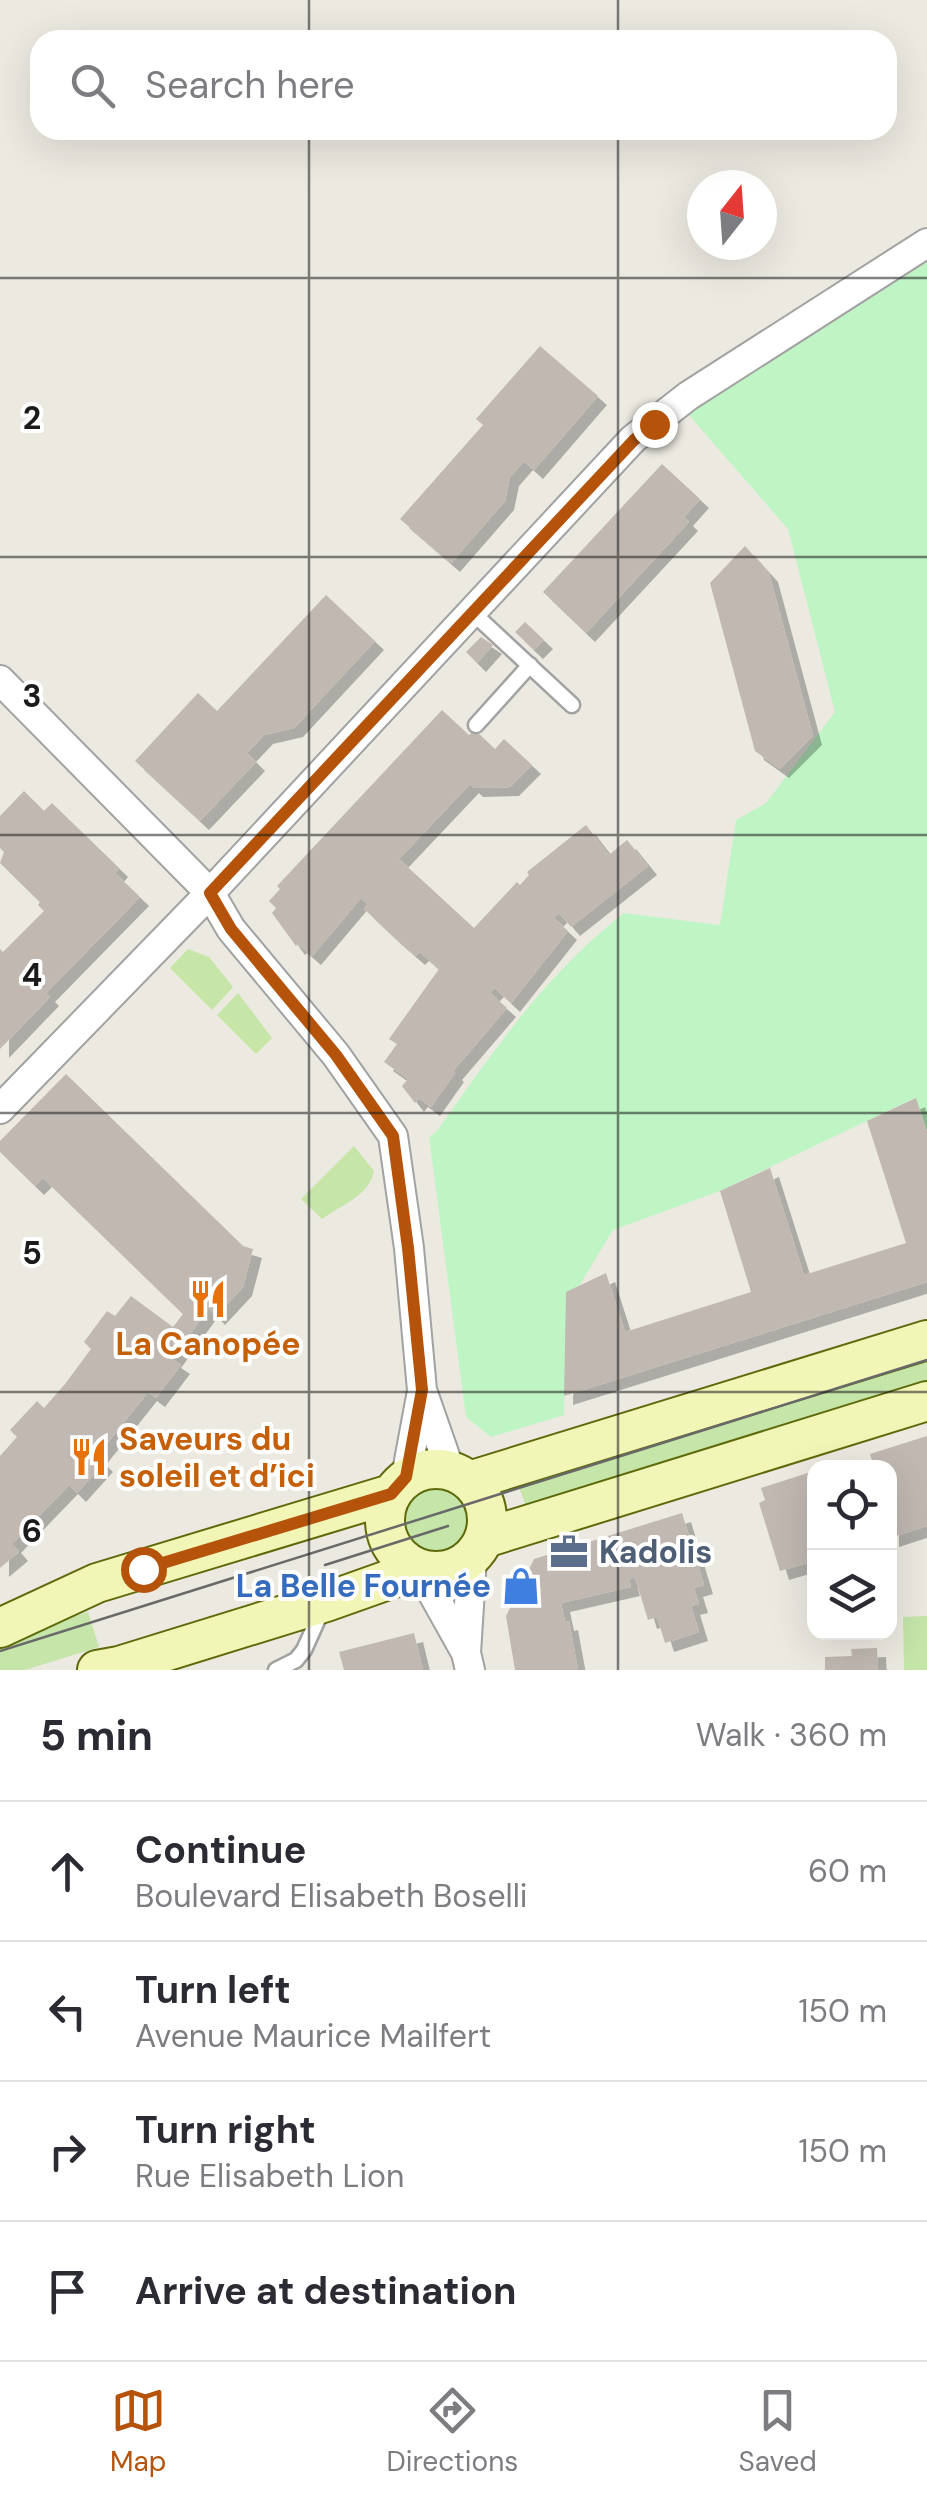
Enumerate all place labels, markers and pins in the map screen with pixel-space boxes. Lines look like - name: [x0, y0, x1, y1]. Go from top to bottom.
- restaurant icon: La Canopée: [187, 1278, 229, 1320]
- place label: La Canopée: [115, 1323, 301, 1365]
- place label: Saveurs du soleil et d’ici: [119, 1418, 315, 1497]
- restaurant icon: Saveurs du soleil et d’ici: [68, 1436, 110, 1478]
- office icon: Kadolis: [548, 1531, 590, 1573]
- place label: Kadolis: [599, 1531, 712, 1573]
- place label: La Belle Fournée: [236, 1565, 491, 1607]
- shop icon: La Belle Fournée: [500, 1565, 542, 1607]

